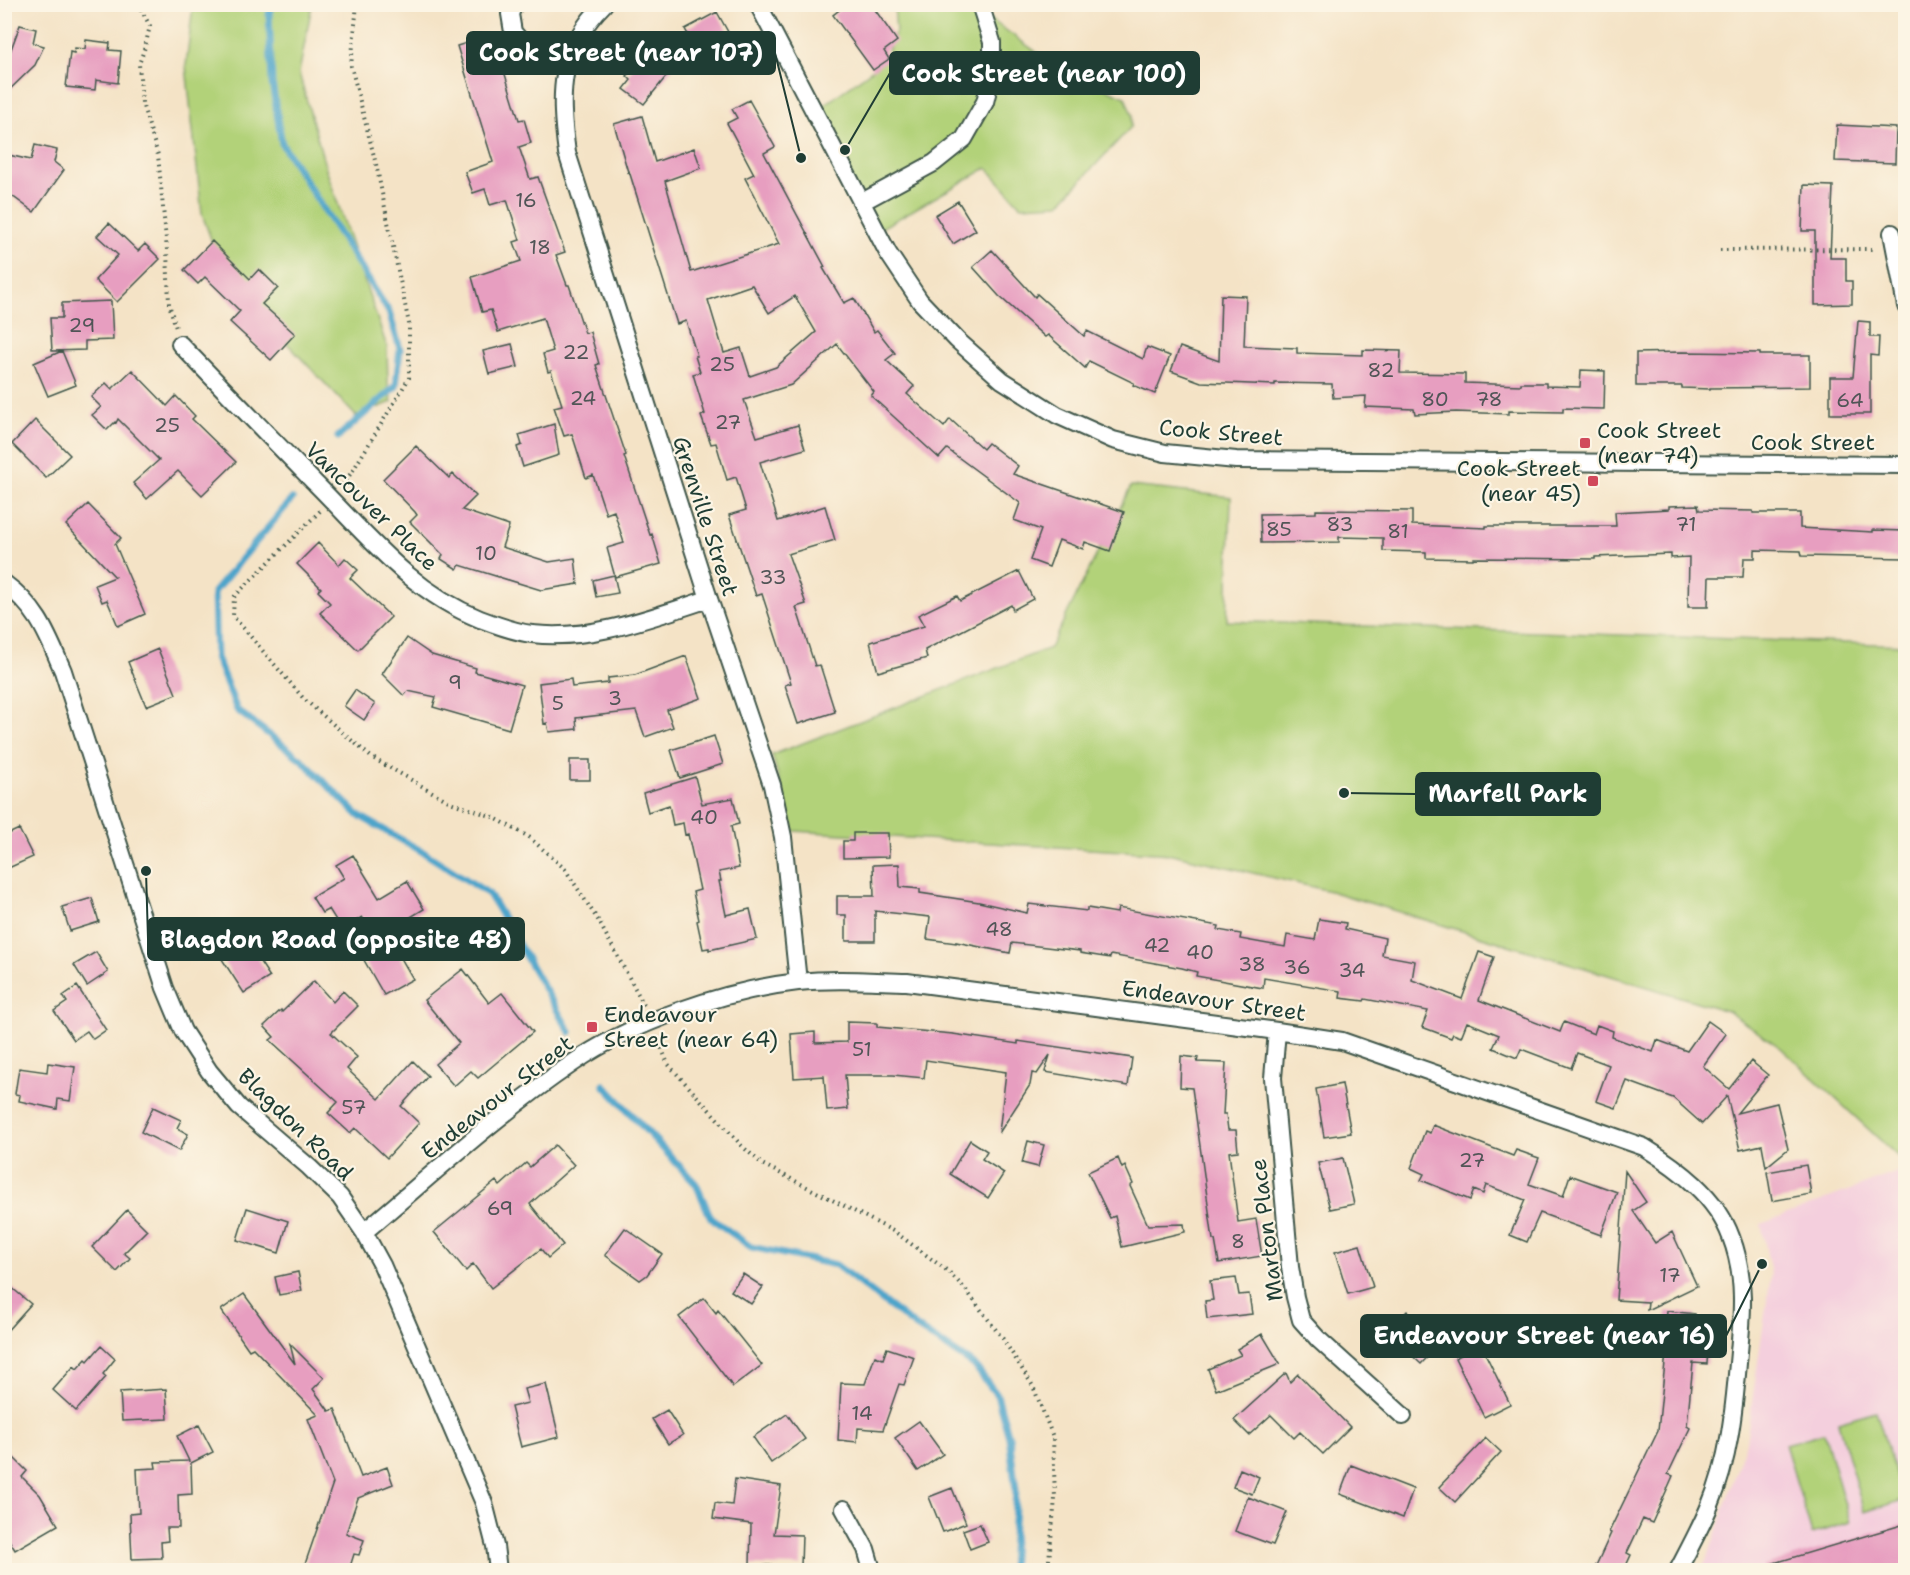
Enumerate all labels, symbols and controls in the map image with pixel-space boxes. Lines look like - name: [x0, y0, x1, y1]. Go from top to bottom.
- callout: Cook Street (near 107): [467, 32, 775, 74]
- text: Cook Street (near 107): [479, 37, 763, 69]
- callout: Cook Street (near 100): [890, 52, 1199, 94]
- text: Cook Street (near 100): [902, 58, 1186, 90]
- house number: 16: [515, 187, 537, 213]
- house number: 18: [529, 234, 551, 260]
- house number: 29: [69, 312, 95, 338]
- house number: 22: [563, 339, 590, 365]
- house number: 25: [709, 351, 735, 377]
- house number: 82: [1368, 357, 1394, 383]
- house number: 24: [570, 385, 596, 411]
- house number: 80: [1421, 386, 1449, 412]
- house number: 78: [1475, 386, 1503, 412]
- house number: 64: [1836, 387, 1864, 413]
- house number: 27: [715, 409, 741, 435]
- house number: 25: [154, 412, 180, 438]
- street label: Cook Street: [1158, 413, 1284, 452]
- place label: Cook Street (near 74): [1597, 416, 1721, 470]
- street label: Cook Street: [1751, 428, 1875, 457]
- street label: Grenville Street: [666, 432, 745, 600]
- street label: Vancouver Place: [299, 435, 444, 577]
- marker: Cook Street (near 74): [1578, 436, 1592, 450]
- place label: Cook Street (near 45): [1457, 454, 1581, 508]
- marker: Cook Street (near 45): [1586, 474, 1600, 488]
- house number: 83: [1327, 511, 1353, 537]
- house number: 71: [1675, 511, 1697, 537]
- house number: 85: [1266, 516, 1292, 542]
- house number: 81: [1387, 518, 1409, 544]
- house number: 10: [475, 540, 497, 566]
- house number: 33: [760, 564, 786, 590]
- house number: 9: [448, 669, 462, 695]
- house number: 3: [608, 685, 622, 711]
- house number: 5: [552, 690, 564, 716]
- callout: Marfell Park: [1416, 773, 1600, 815]
- text: Marfell Park: [1428, 778, 1588, 810]
- house number: 40: [690, 804, 718, 830]
- house number: 48: [985, 916, 1013, 942]
- callout: Blagdon Road (opposite 48): [148, 918, 524, 960]
- text: Blagdon Road (opposite 48): [160, 924, 512, 956]
- house number: 42: [1144, 932, 1170, 958]
- house number: 40: [1186, 939, 1214, 965]
- house number: 38: [1238, 951, 1266, 977]
- house number: 36: [1283, 954, 1311, 980]
- house number: 34: [1338, 957, 1366, 983]
- street label: Endeavour Street: [1120, 973, 1308, 1028]
- place label: Endeavour Street (near 64): [604, 1000, 778, 1054]
- marker: Endeavour Street (near 64): [585, 1020, 599, 1034]
- street label: Endeavour Street: [415, 1029, 579, 1166]
- house number: 51: [852, 1036, 872, 1062]
- street label: Blagdon Road: [232, 1062, 360, 1187]
- house number: 57: [341, 1094, 367, 1120]
- house number: 27: [1459, 1147, 1485, 1173]
- street label: Marton Place: [1243, 1157, 1290, 1303]
- house number: 69: [487, 1195, 513, 1221]
- house number: 8: [1231, 1228, 1245, 1254]
- house number: 17: [1659, 1262, 1681, 1288]
- callout: Endeavour Street (near 16): [1361, 1315, 1726, 1357]
- text: Endeavour Street (near 16): [1373, 1320, 1715, 1352]
- house number: 14: [851, 1400, 873, 1426]

